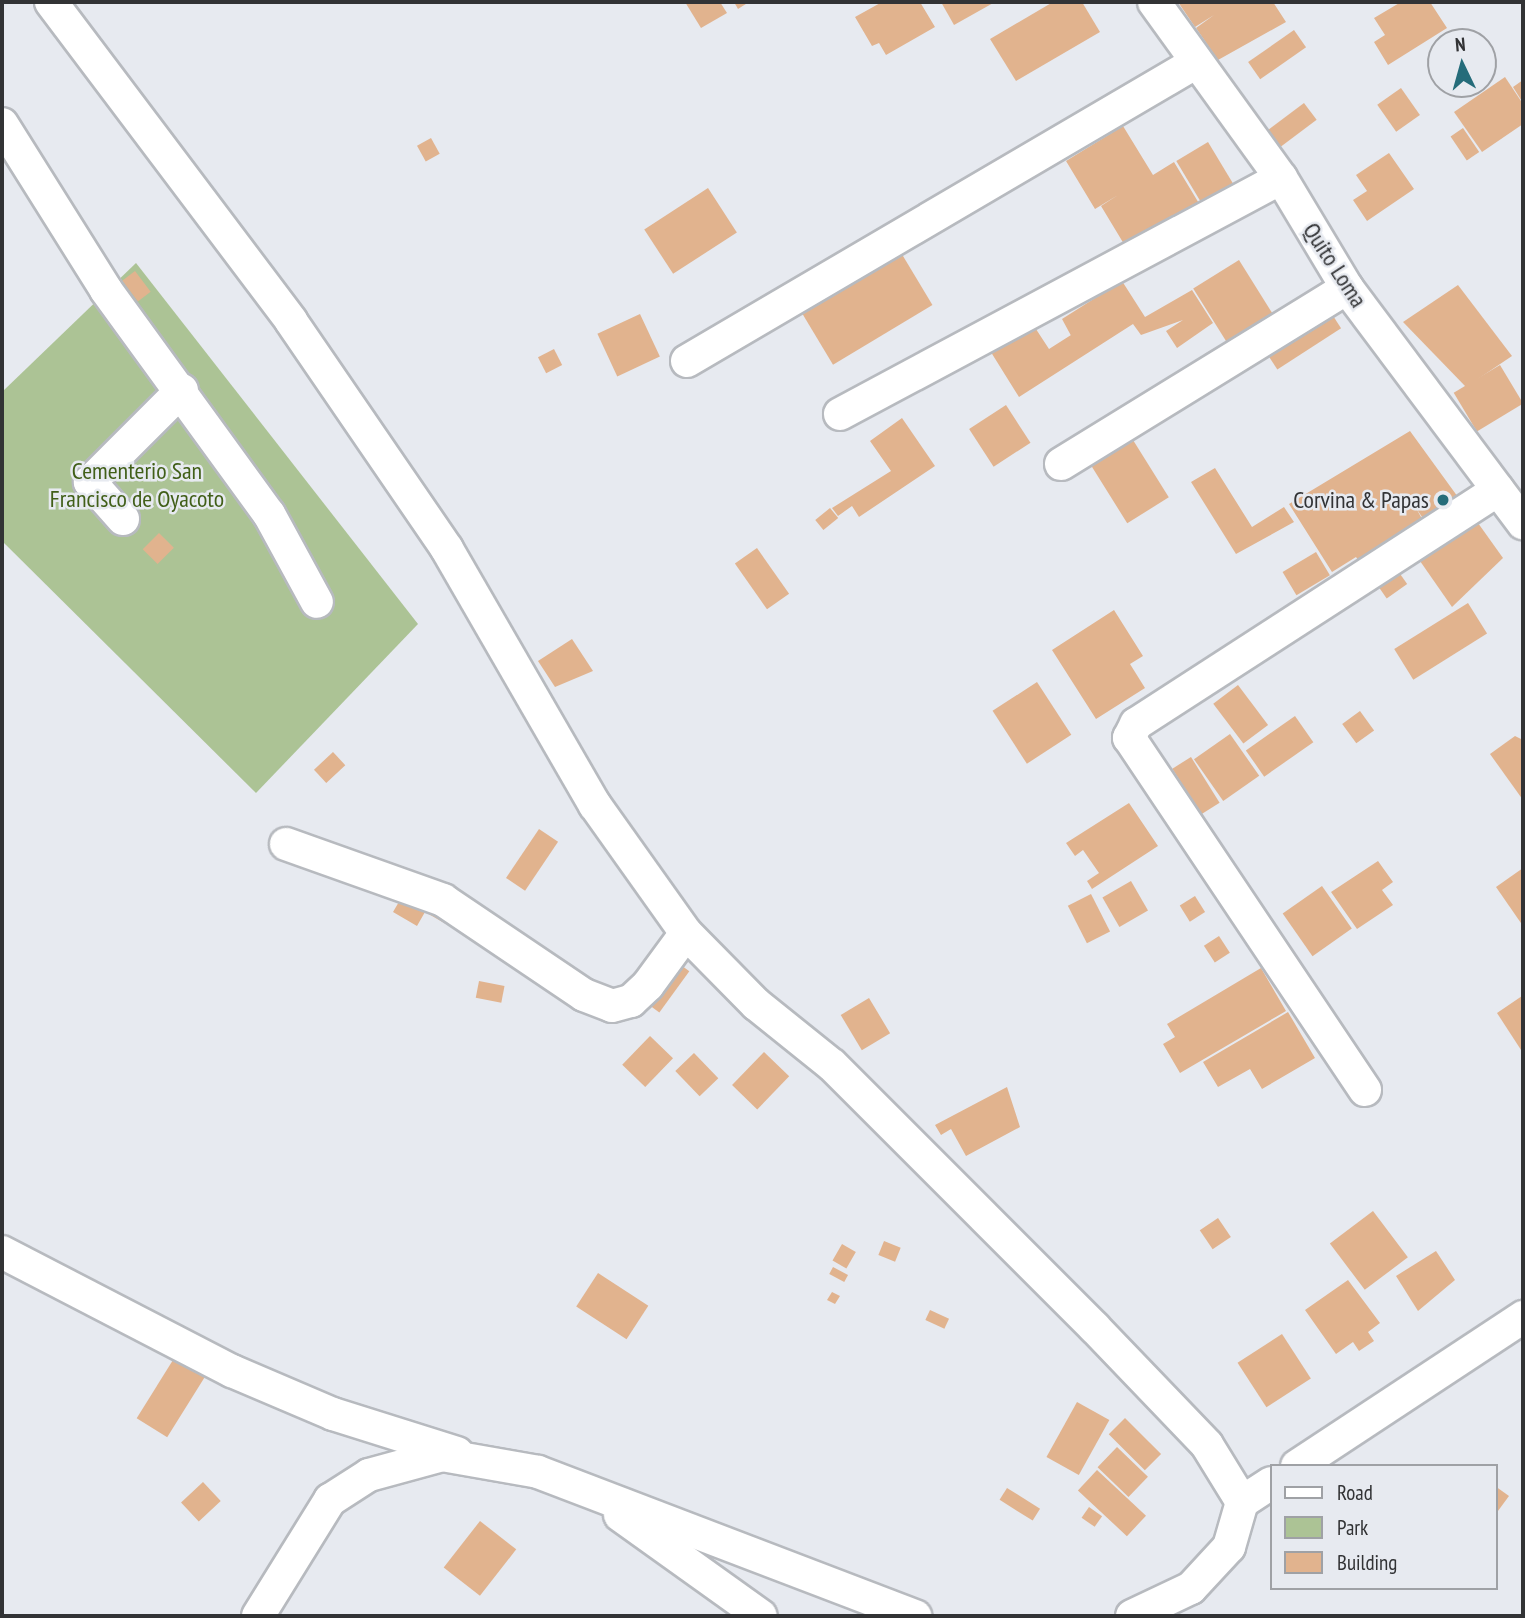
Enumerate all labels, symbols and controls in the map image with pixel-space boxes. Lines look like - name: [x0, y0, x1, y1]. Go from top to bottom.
- north arrow: [1427, 28, 1497, 98]
- text: N: [1454, 32, 1466, 56]
- street label: Quito Loma: [1297, 217, 1373, 313]
- park label: Cementerio San Francisco de Oyacoto: [50, 457, 224, 513]
- place label: Corvina & Papas: [1293, 486, 1429, 514]
- marker: Corvina & Papas: [1435, 492, 1451, 508]
- legend: [1270, 1464, 1497, 1590]
- text: Road: [1337, 1479, 1373, 1506]
- text: Park: [1337, 1514, 1368, 1541]
- text: Building: [1337, 1549, 1397, 1576]

